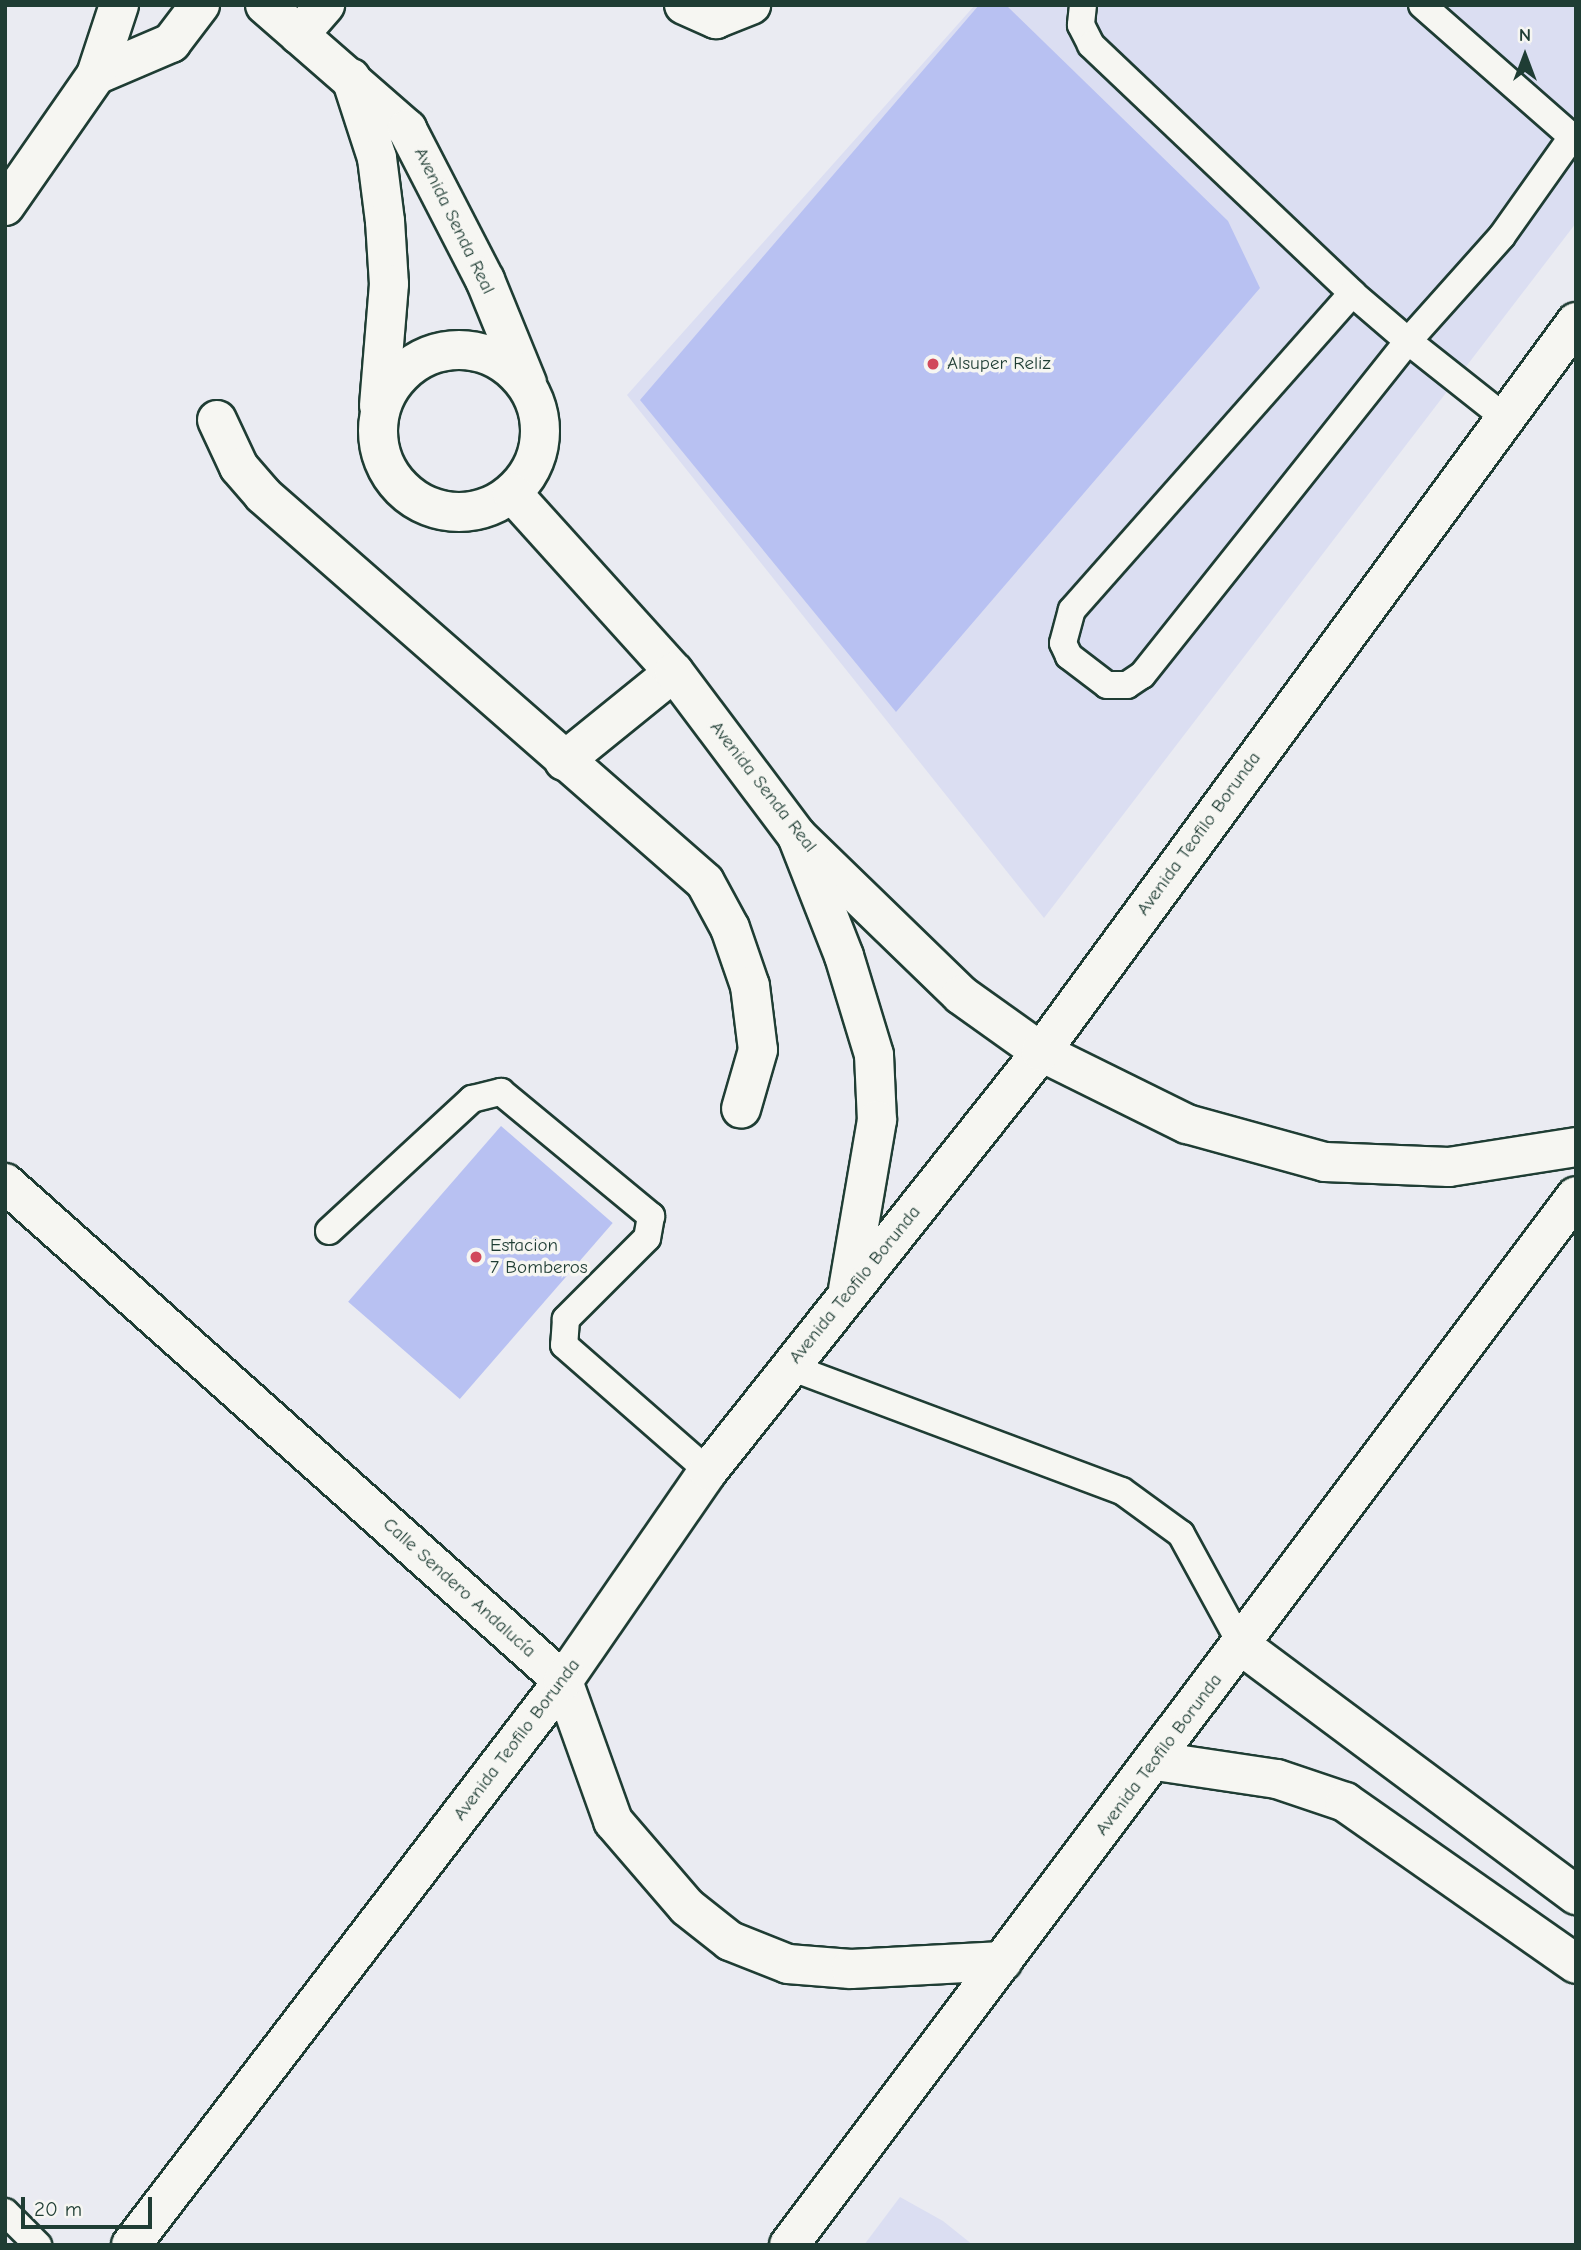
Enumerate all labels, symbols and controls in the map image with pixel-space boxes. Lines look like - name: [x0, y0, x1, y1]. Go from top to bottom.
- north arrow: [1490, 21, 1560, 91]
- text: N: [1519, 24, 1531, 46]
- street label: Avenida Senda Real: [409, 144, 499, 298]
- place label: Alsuper Reliz: [947, 353, 1051, 375]
- marker: Alsuper Reliz: [925, 356, 941, 372]
- street label: Avenida Senda Real: [705, 717, 821, 857]
- street label: Avenida Teofilo Borunda: [1132, 748, 1266, 920]
- street label: Avenida Teofilo Borunda: [784, 1201, 926, 1369]
- place label: Estacion 7 Bomberos: [490, 1235, 588, 1279]
- marker: Estacion 7 Bomberos: [468, 1249, 484, 1265]
- street label: Calle Sendero Andalucía: [378, 1513, 540, 1663]
- street label: Avenida Teofilo Borunda: [449, 1655, 585, 1825]
- street label: Avenida Teofilo Borunda: [1091, 1670, 1227, 1840]
- scale bar: [24, 2184, 156, 2228]
- text: 20 m: [34, 2197, 82, 2221]

